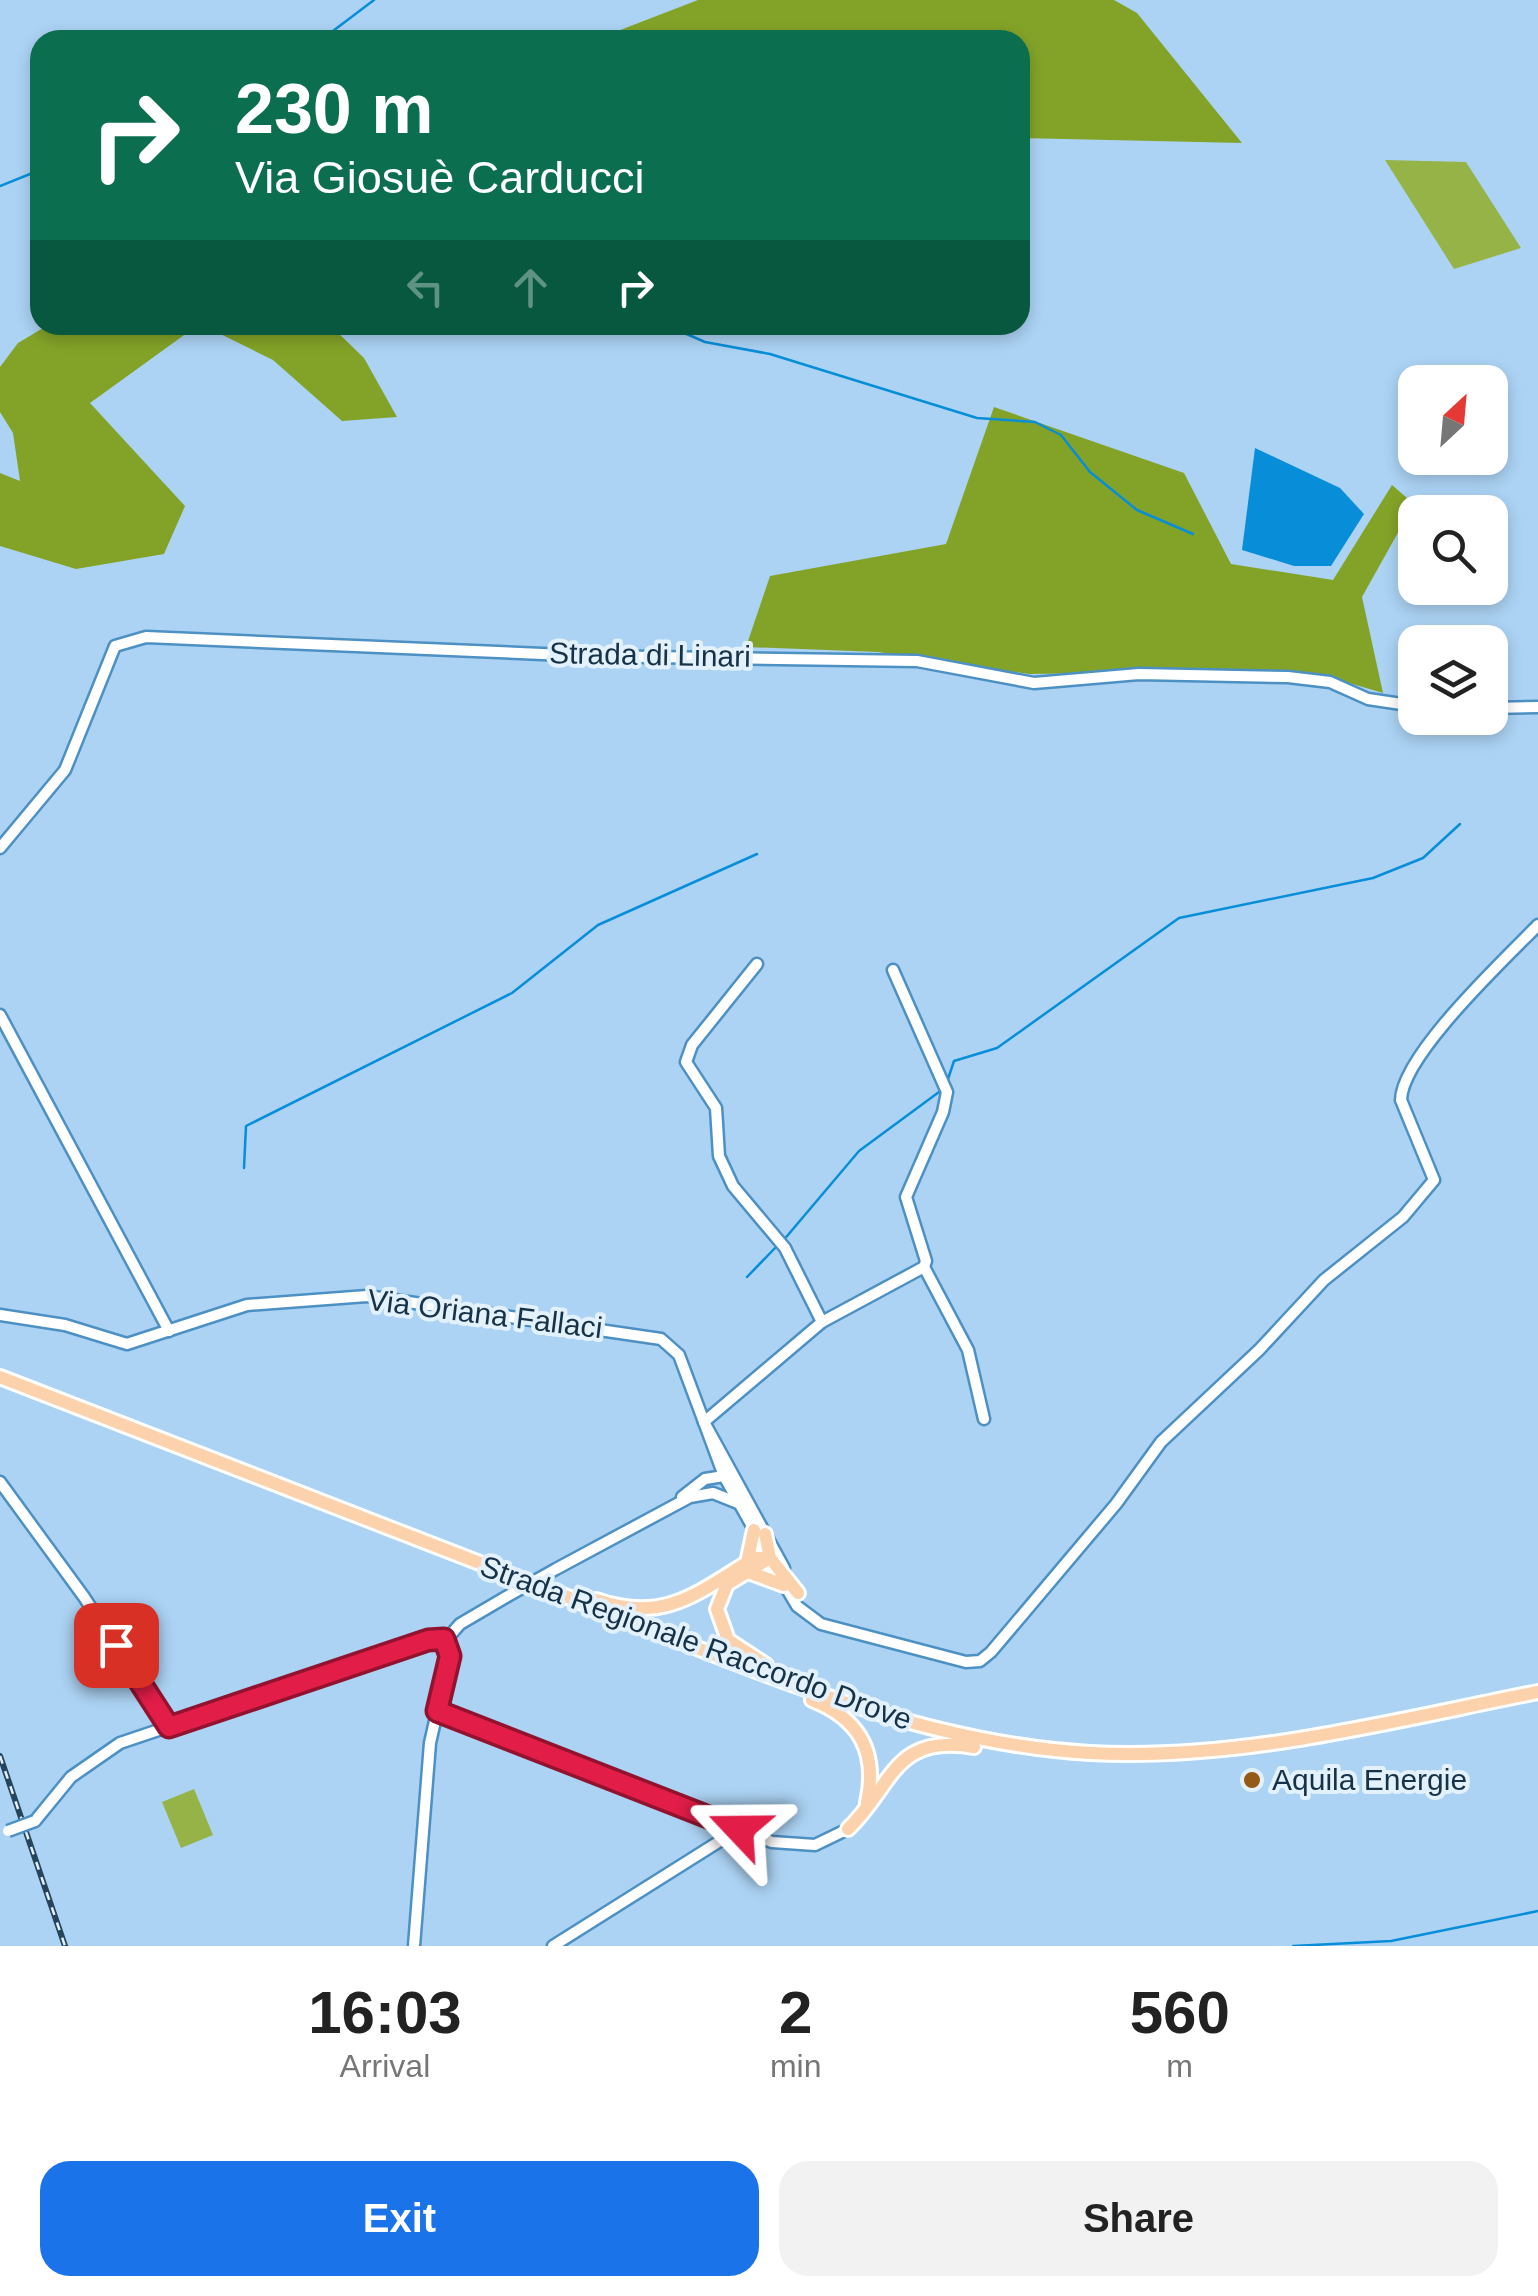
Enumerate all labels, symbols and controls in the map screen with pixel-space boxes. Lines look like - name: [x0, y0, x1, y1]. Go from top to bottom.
- icon: right: [70, 70, 200, 200]
- text: 230 m: [235, 70, 433, 148]
- text: Via Giosuè Carducci: [235, 152, 644, 203]
- icon: left: [398, 260, 453, 315]
- icon: ahead: [503, 260, 558, 315]
- icon: right: [608, 260, 663, 315]
- north arrow: [1398, 365, 1508, 475]
- map controls: [1398, 365, 1508, 735]
- button: search: [1398, 495, 1508, 605]
- button: layers: [1398, 625, 1508, 735]
- street label: Strada di Linari: [549, 636, 751, 673]
- street label: Via Oriana Fallaci: [366, 1283, 604, 1344]
- street label: Strada Regionale Raccordo Drove: [476, 1549, 916, 1736]
- pin: [74, 1603, 159, 1688]
- icon: arrive: [89, 1618, 144, 1673]
- place label: Aquila Energie: [1272, 1763, 1467, 1796]
- marker: Aquila Energie: [1241, 1769, 1263, 1791]
- position arrow: [687, 1777, 791, 1881]
- text: 16:03: [308, 1979, 462, 2046]
- text: 2: [779, 1979, 812, 2046]
- text: 560: [1130, 1979, 1230, 2046]
- text: Arrival: [340, 2048, 430, 2084]
- text: min: [770, 2048, 821, 2084]
- text: m: [1166, 2048, 1193, 2084]
- button: Exit: [40, 2161, 759, 2276]
- button: Share: [779, 2161, 1498, 2276]

